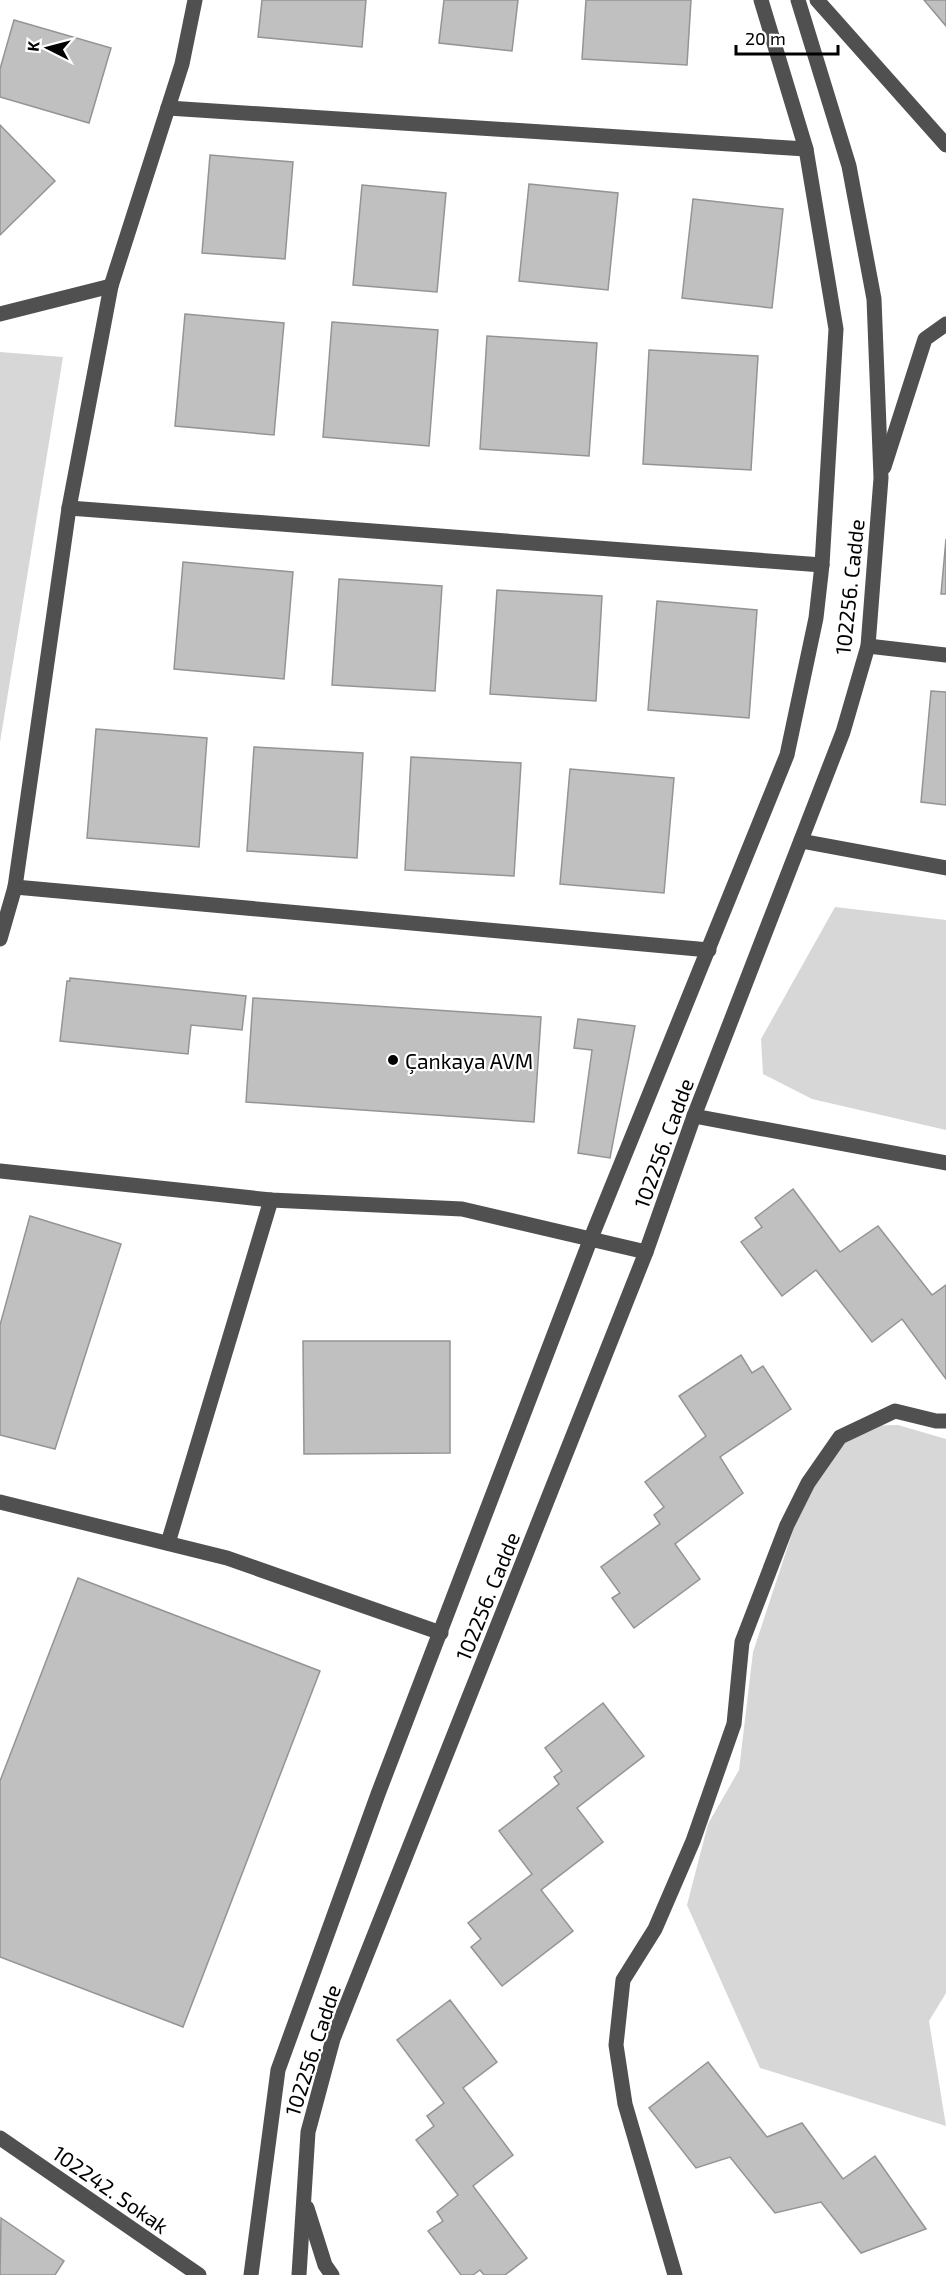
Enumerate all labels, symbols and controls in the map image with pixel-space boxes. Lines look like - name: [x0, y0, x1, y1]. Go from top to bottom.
- north arrow: [18, 18, 78, 78]
- scale bar: [736, 18, 838, 56]
- text: 20 m: [745, 27, 786, 49]
- text: K: [23, 39, 43, 52]
- street label: 102256. Cadde: [829, 518, 869, 656]
- place label: Çankaya AVM: [405, 1048, 533, 1075]
- marker: Çankaya AVM: [386, 1053, 400, 1067]
- street label: 102256. Cadde: [628, 1075, 698, 1211]
- street label: 102256. Cadde: [450, 1528, 524, 1664]
- street label: 102256. Cadde: [279, 1981, 345, 2119]
- street label: 102242. Sokak: [48, 2140, 174, 2238]

